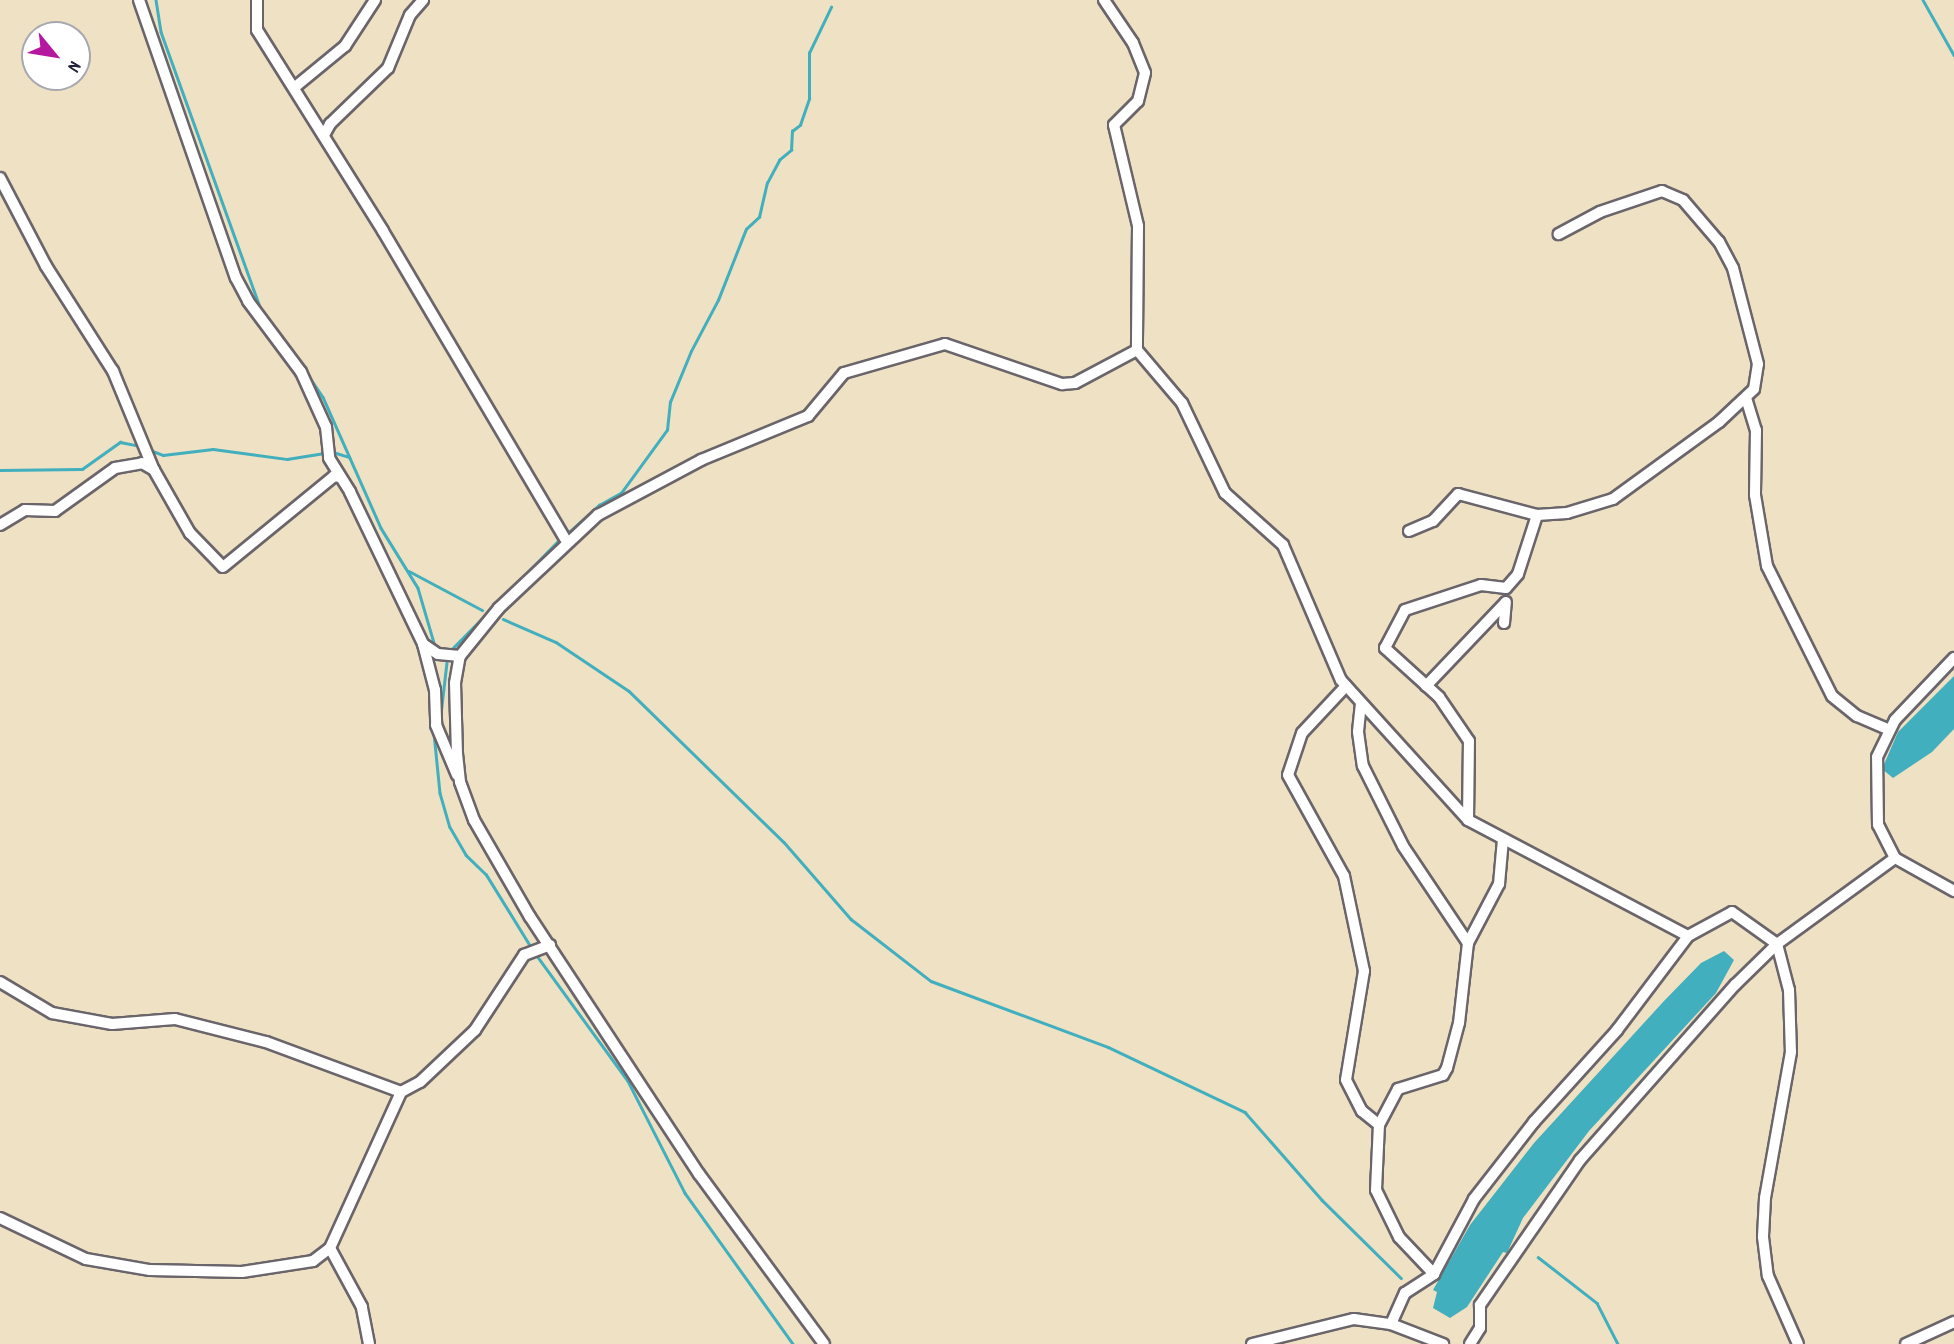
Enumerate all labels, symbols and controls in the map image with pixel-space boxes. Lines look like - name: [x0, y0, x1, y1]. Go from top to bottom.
- north arrow: [21, 21, 91, 91]
- text: N: [59, 55, 87, 77]

